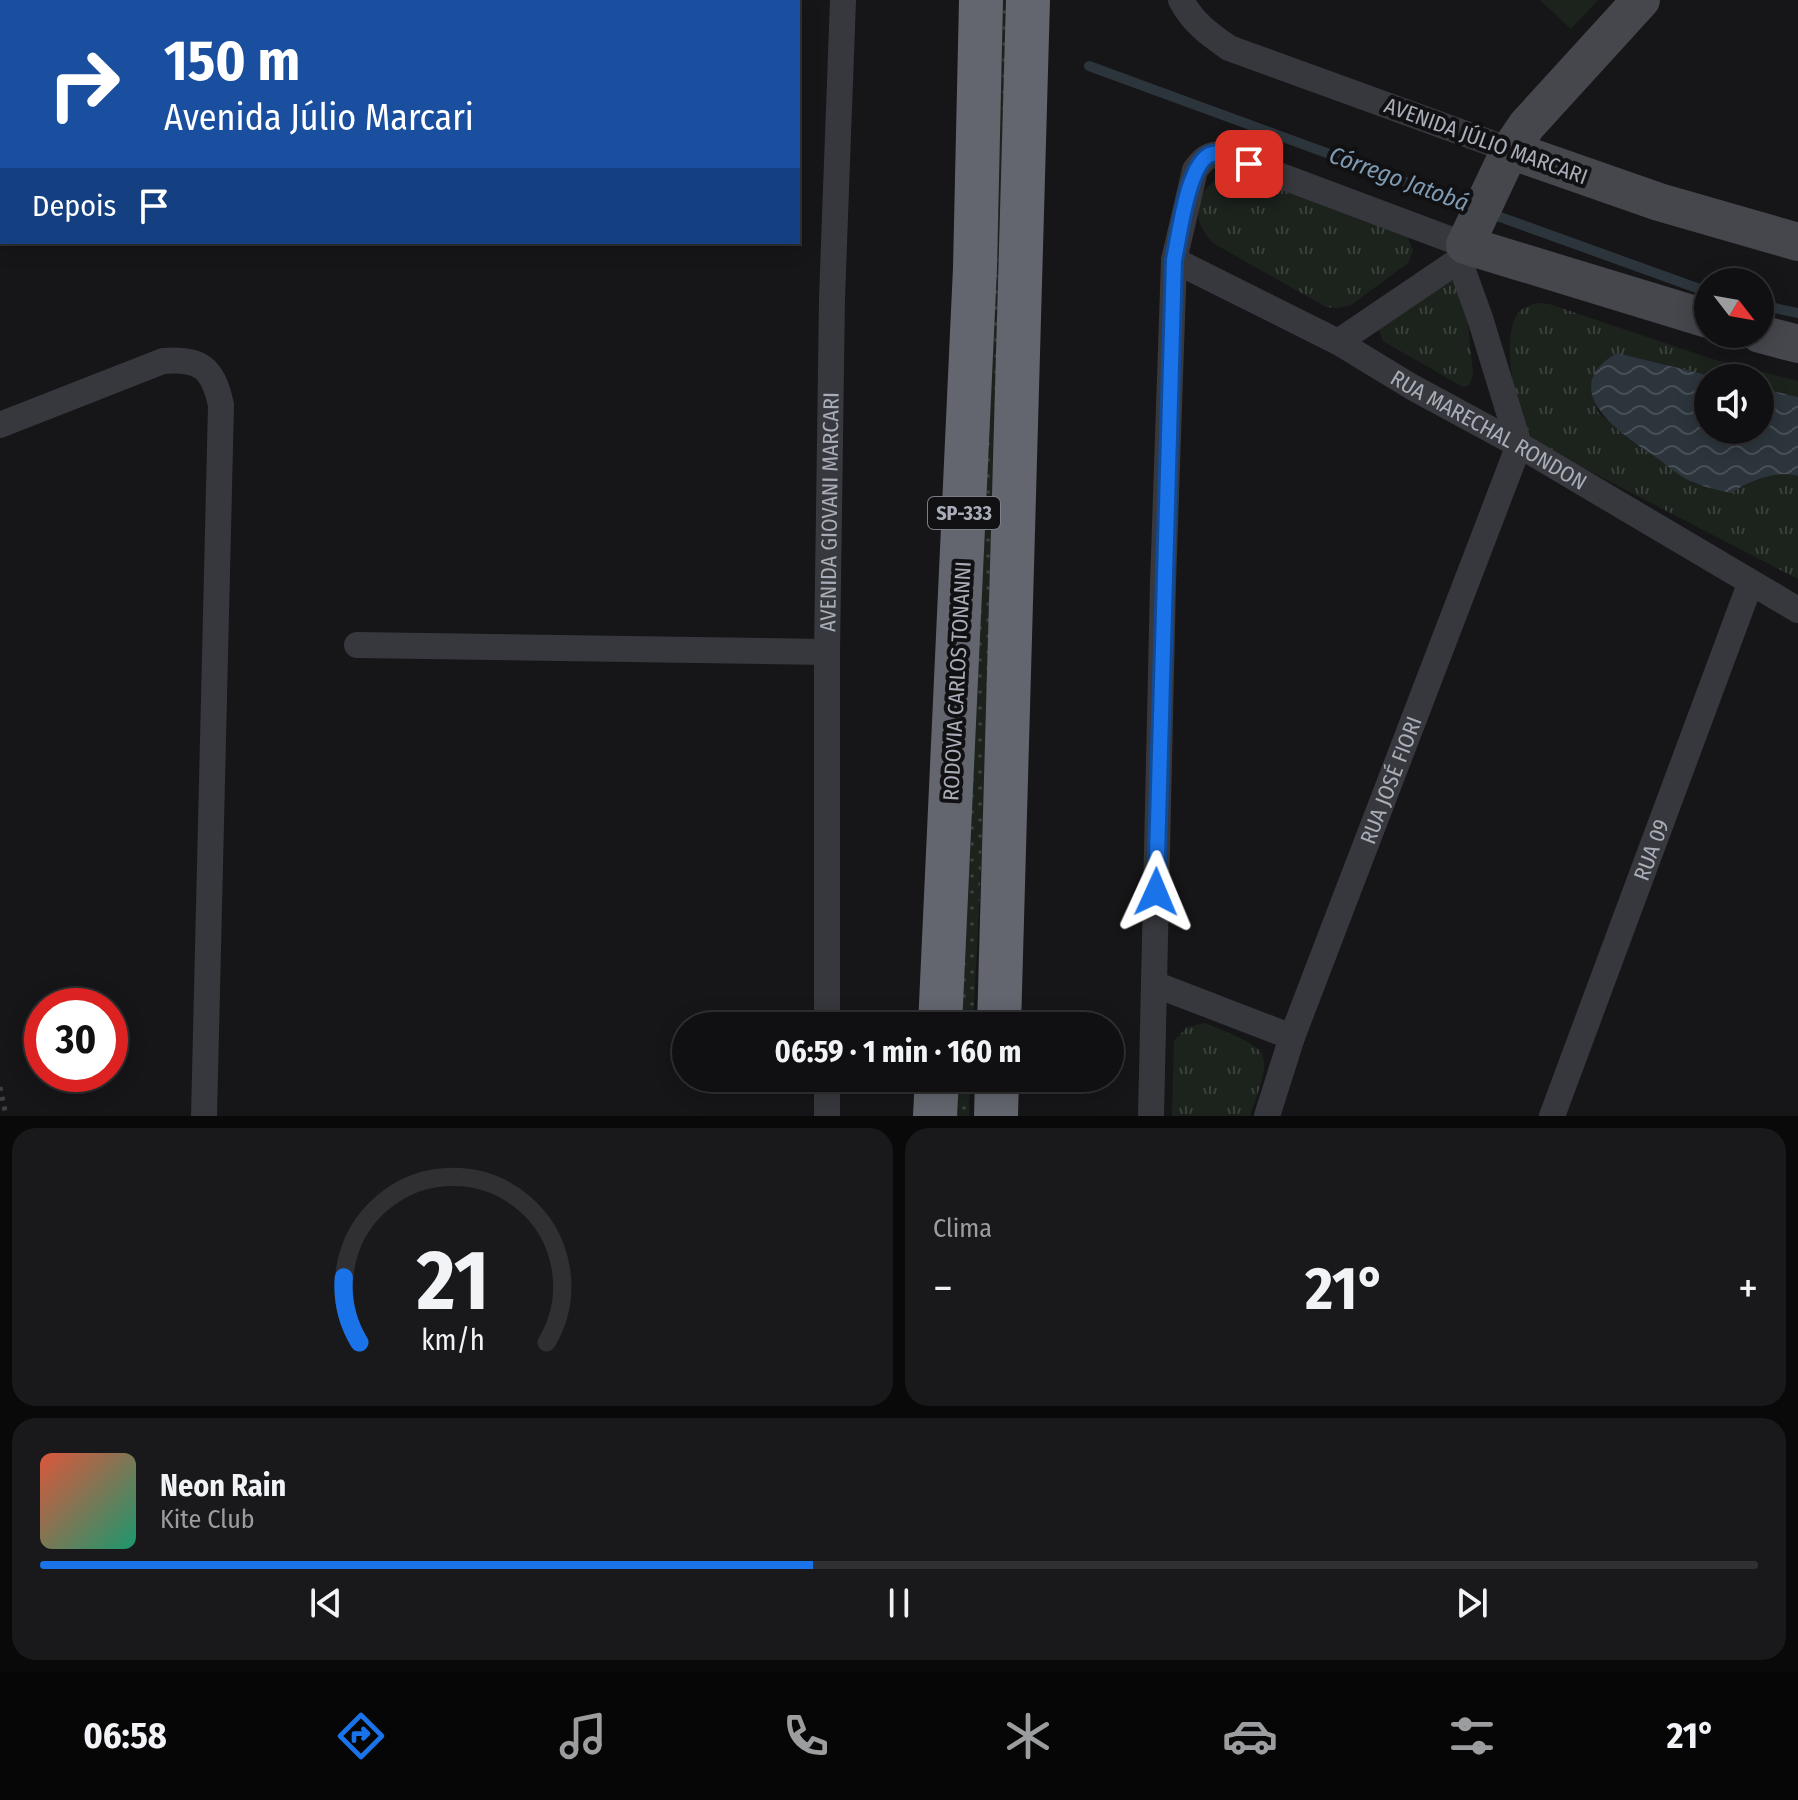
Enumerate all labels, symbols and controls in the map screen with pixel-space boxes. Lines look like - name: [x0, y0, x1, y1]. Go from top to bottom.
- text: 150 m: [164, 28, 300, 95]
- icon: right: [32, 32, 136, 136]
- street label: AVENIDA JÚLIO MARCARI: [1381, 92, 1591, 190]
- text: Avenida Júlio Marcari: [164, 96, 474, 140]
- pin: [1215, 130, 1283, 198]
- water label: Córrego Jatobá: [1326, 141, 1472, 217]
- icon: arrive: [1227, 142, 1271, 186]
- icon: arrive: [132, 184, 176, 228]
- text: Depois: [32, 188, 116, 224]
- north arrow: [1694, 268, 1774, 348]
- map controls: [1694, 268, 1774, 444]
- street label: RUA MARECHAL RONDON: [1386, 364, 1592, 496]
- button: sound: [1694, 364, 1774, 444]
- street label: AVENIDA GIOVANI MARCARI: [814, 392, 844, 632]
- road number: SP-333: [928, 497, 1000, 529]
- street label: RODOVIA CARLOS TONANNI: [937, 561, 977, 801]
- street label: RUA JOSÉ FIORI: [1354, 712, 1427, 848]
- street label: RUA 09: [1627, 815, 1675, 884]
- position arrow: [1114, 850, 1198, 934]
- speed limit sign: 30: [24, 988, 128, 1092]
- text: 06:59 · 1 min · 160 m: [775, 1034, 1021, 1070]
- text: Clima: [933, 1213, 992, 1244]
- text: 21: [415, 1231, 489, 1331]
- text: 21°: [1305, 1253, 1386, 1325]
- text: −: [933, 1262, 953, 1315]
- text: +: [1738, 1262, 1758, 1315]
- text: km/h: [421, 1323, 484, 1358]
- text: Neon Rain: [160, 1468, 286, 1504]
- text: Kite Club: [160, 1504, 255, 1535]
- icon: previous: [304, 1581, 348, 1625]
- icon: pause: [877, 1581, 921, 1625]
- icon: next: [1450, 1581, 1494, 1625]
- icon: directions: [333, 1708, 389, 1764]
- icon: music: [555, 1708, 611, 1764]
- icon: phone: [778, 1708, 834, 1764]
- icon: climate: [1000, 1708, 1056, 1764]
- icon: car: [1222, 1708, 1278, 1764]
- icon: filters: [1444, 1708, 1500, 1764]
- text: 06:58: [83, 1714, 167, 1758]
- text: 21°: [1667, 1714, 1715, 1758]

